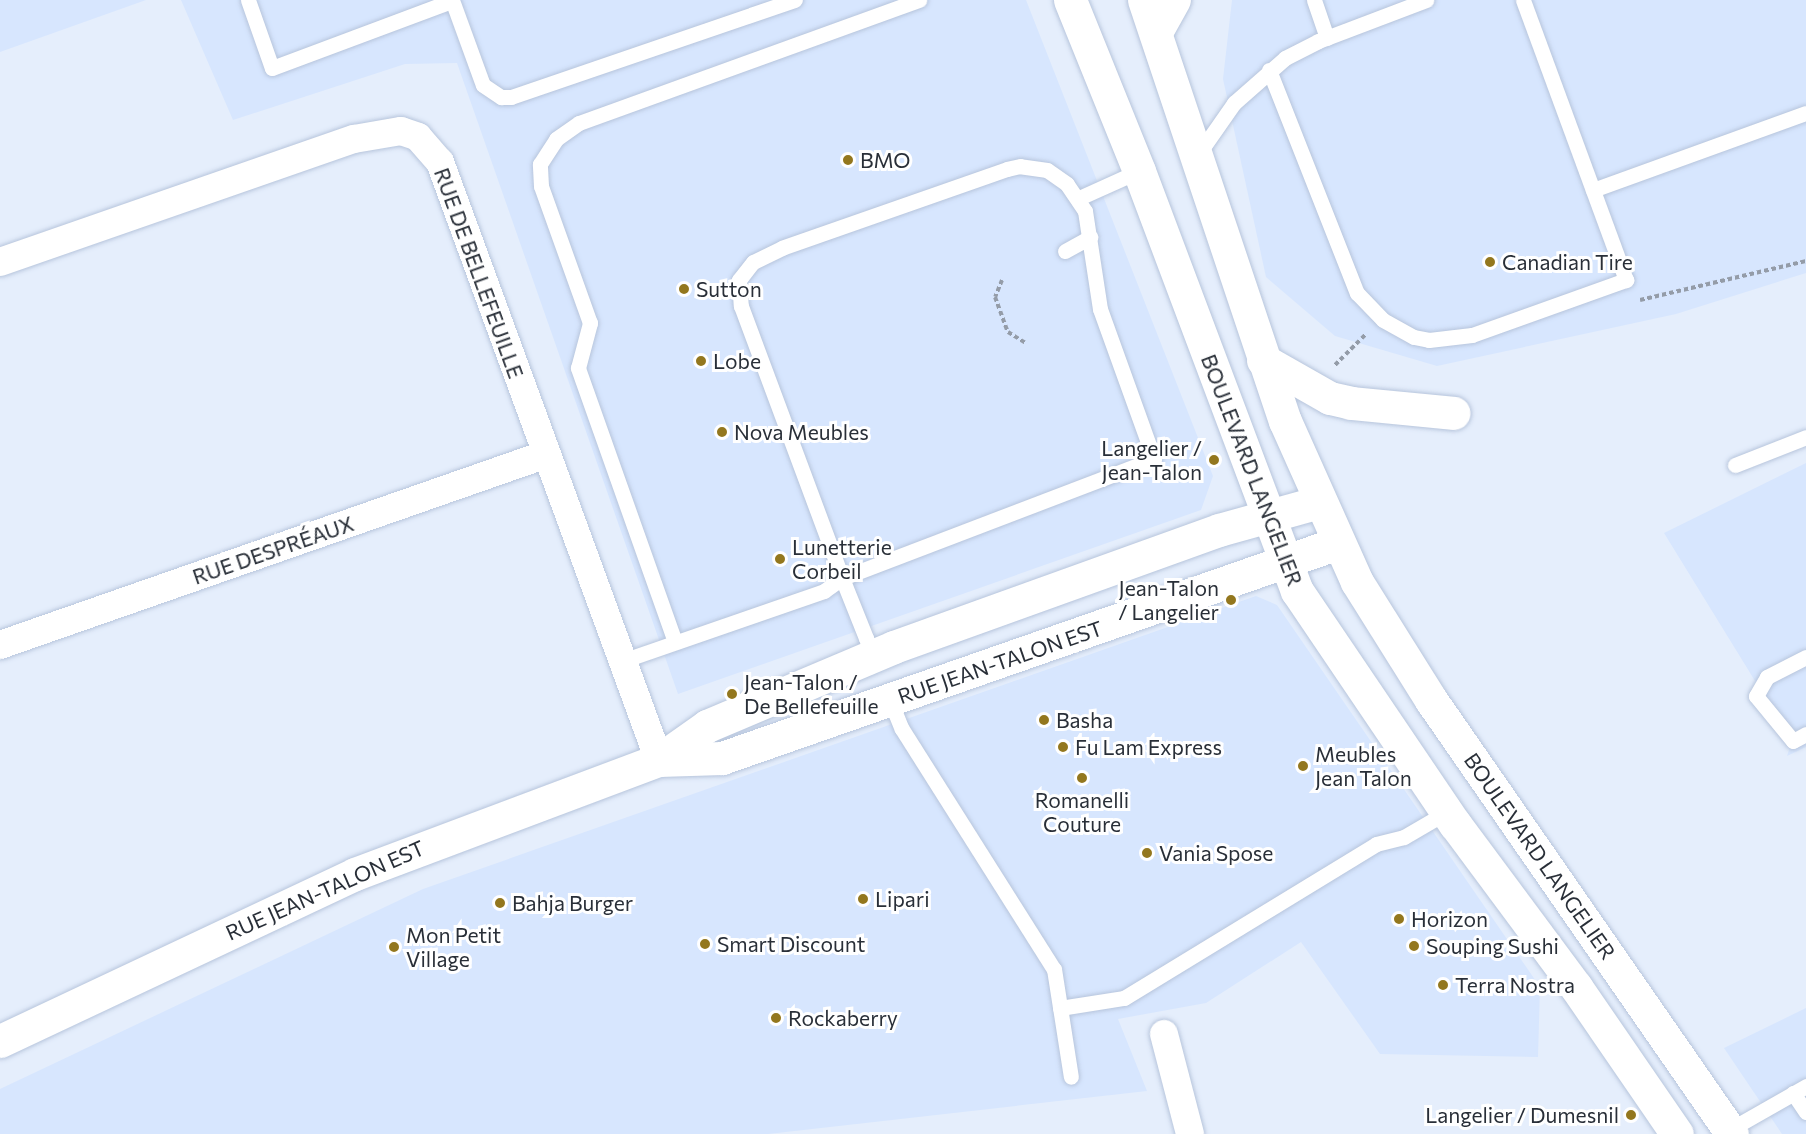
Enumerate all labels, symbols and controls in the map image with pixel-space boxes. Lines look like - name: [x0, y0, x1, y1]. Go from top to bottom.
- place label: BMO: [860, 147, 910, 173]
- marker: BMO: [841, 153, 855, 167]
- street label: RUE DE BELLEFEUILLE: [429, 164, 529, 382]
- place label: Canadian Tire: [1502, 249, 1633, 275]
- marker: Canadian Tire: [1483, 255, 1497, 269]
- place label: Sutton: [696, 276, 762, 302]
- marker: Sutton: [677, 282, 691, 296]
- place label: Lobe: [713, 348, 761, 374]
- street label: BOULEVARD LANGELIER: [1196, 351, 1308, 589]
- marker: Lobe: [694, 354, 708, 368]
- place label: Nova Meubles: [734, 419, 869, 445]
- marker: Nova Meubles: [715, 425, 729, 439]
- place label: Langelier / Jean-Talon: [1101, 435, 1202, 485]
- marker: Langelier / Jean-Talon: [1207, 453, 1221, 467]
- street label: RUE DESPRÉAUX: [189, 511, 357, 589]
- place label: Lunetterie Corbeil: [792, 534, 892, 584]
- marker: Lunetterie Corbeil: [773, 552, 787, 566]
- place label: Jean-Talon / Langelier: [1118, 575, 1219, 625]
- marker: Jean-Talon / Langelier: [1224, 593, 1238, 607]
- street label: RUE JEAN-TALON EST: [894, 615, 1106, 709]
- place label: Jean-Talon / De Bellefeuille: [744, 669, 879, 719]
- marker: Jean-Talon / De Bellefeuille: [725, 687, 739, 701]
- place label: Basha: [1056, 707, 1113, 733]
- marker: Basha: [1037, 713, 1051, 727]
- place label: Fu Lam Express: [1075, 734, 1222, 760]
- marker: Fu Lam Express: [1056, 740, 1070, 754]
- place label: Meubles Jean Talon: [1315, 741, 1412, 791]
- street label: BOULEVARD LANGELIER: [1459, 748, 1621, 964]
- marker: Meubles Jean Talon: [1296, 759, 1310, 773]
- marker: Romanelli Couture: [1075, 771, 1089, 785]
- place label: Romanelli Couture: [1035, 787, 1129, 837]
- street label: RUE JEAN-TALON EST: [222, 835, 428, 945]
- place label: Vania Spose: [1159, 840, 1273, 866]
- marker: Vania Spose: [1140, 846, 1154, 860]
- place label: Lipari: [875, 886, 930, 912]
- place label: Bahja Burger: [512, 890, 633, 916]
- marker: Lipari: [856, 892, 870, 906]
- marker: Bahja Burger: [493, 896, 507, 910]
- place label: Horizon: [1411, 906, 1488, 932]
- marker: Horizon: [1392, 912, 1406, 926]
- place label: Mon Petit Village: [406, 922, 501, 972]
- place label: Smart Discount: [717, 931, 865, 957]
- place label: Souping Sushi: [1426, 933, 1559, 959]
- marker: Smart Discount: [698, 937, 712, 951]
- marker: Souping Sushi: [1407, 939, 1421, 953]
- marker: Mon Petit Village: [387, 940, 401, 954]
- place label: Terra Nostra: [1455, 972, 1575, 998]
- marker: Terra Nostra: [1436, 978, 1450, 992]
- place label: Rockaberry: [788, 1005, 898, 1031]
- marker: Rockaberry: [769, 1011, 783, 1025]
- place label: Langelier / Dumesnil: [1425, 1102, 1619, 1128]
- marker: Langelier / Dumesnil: [1624, 1108, 1638, 1122]

